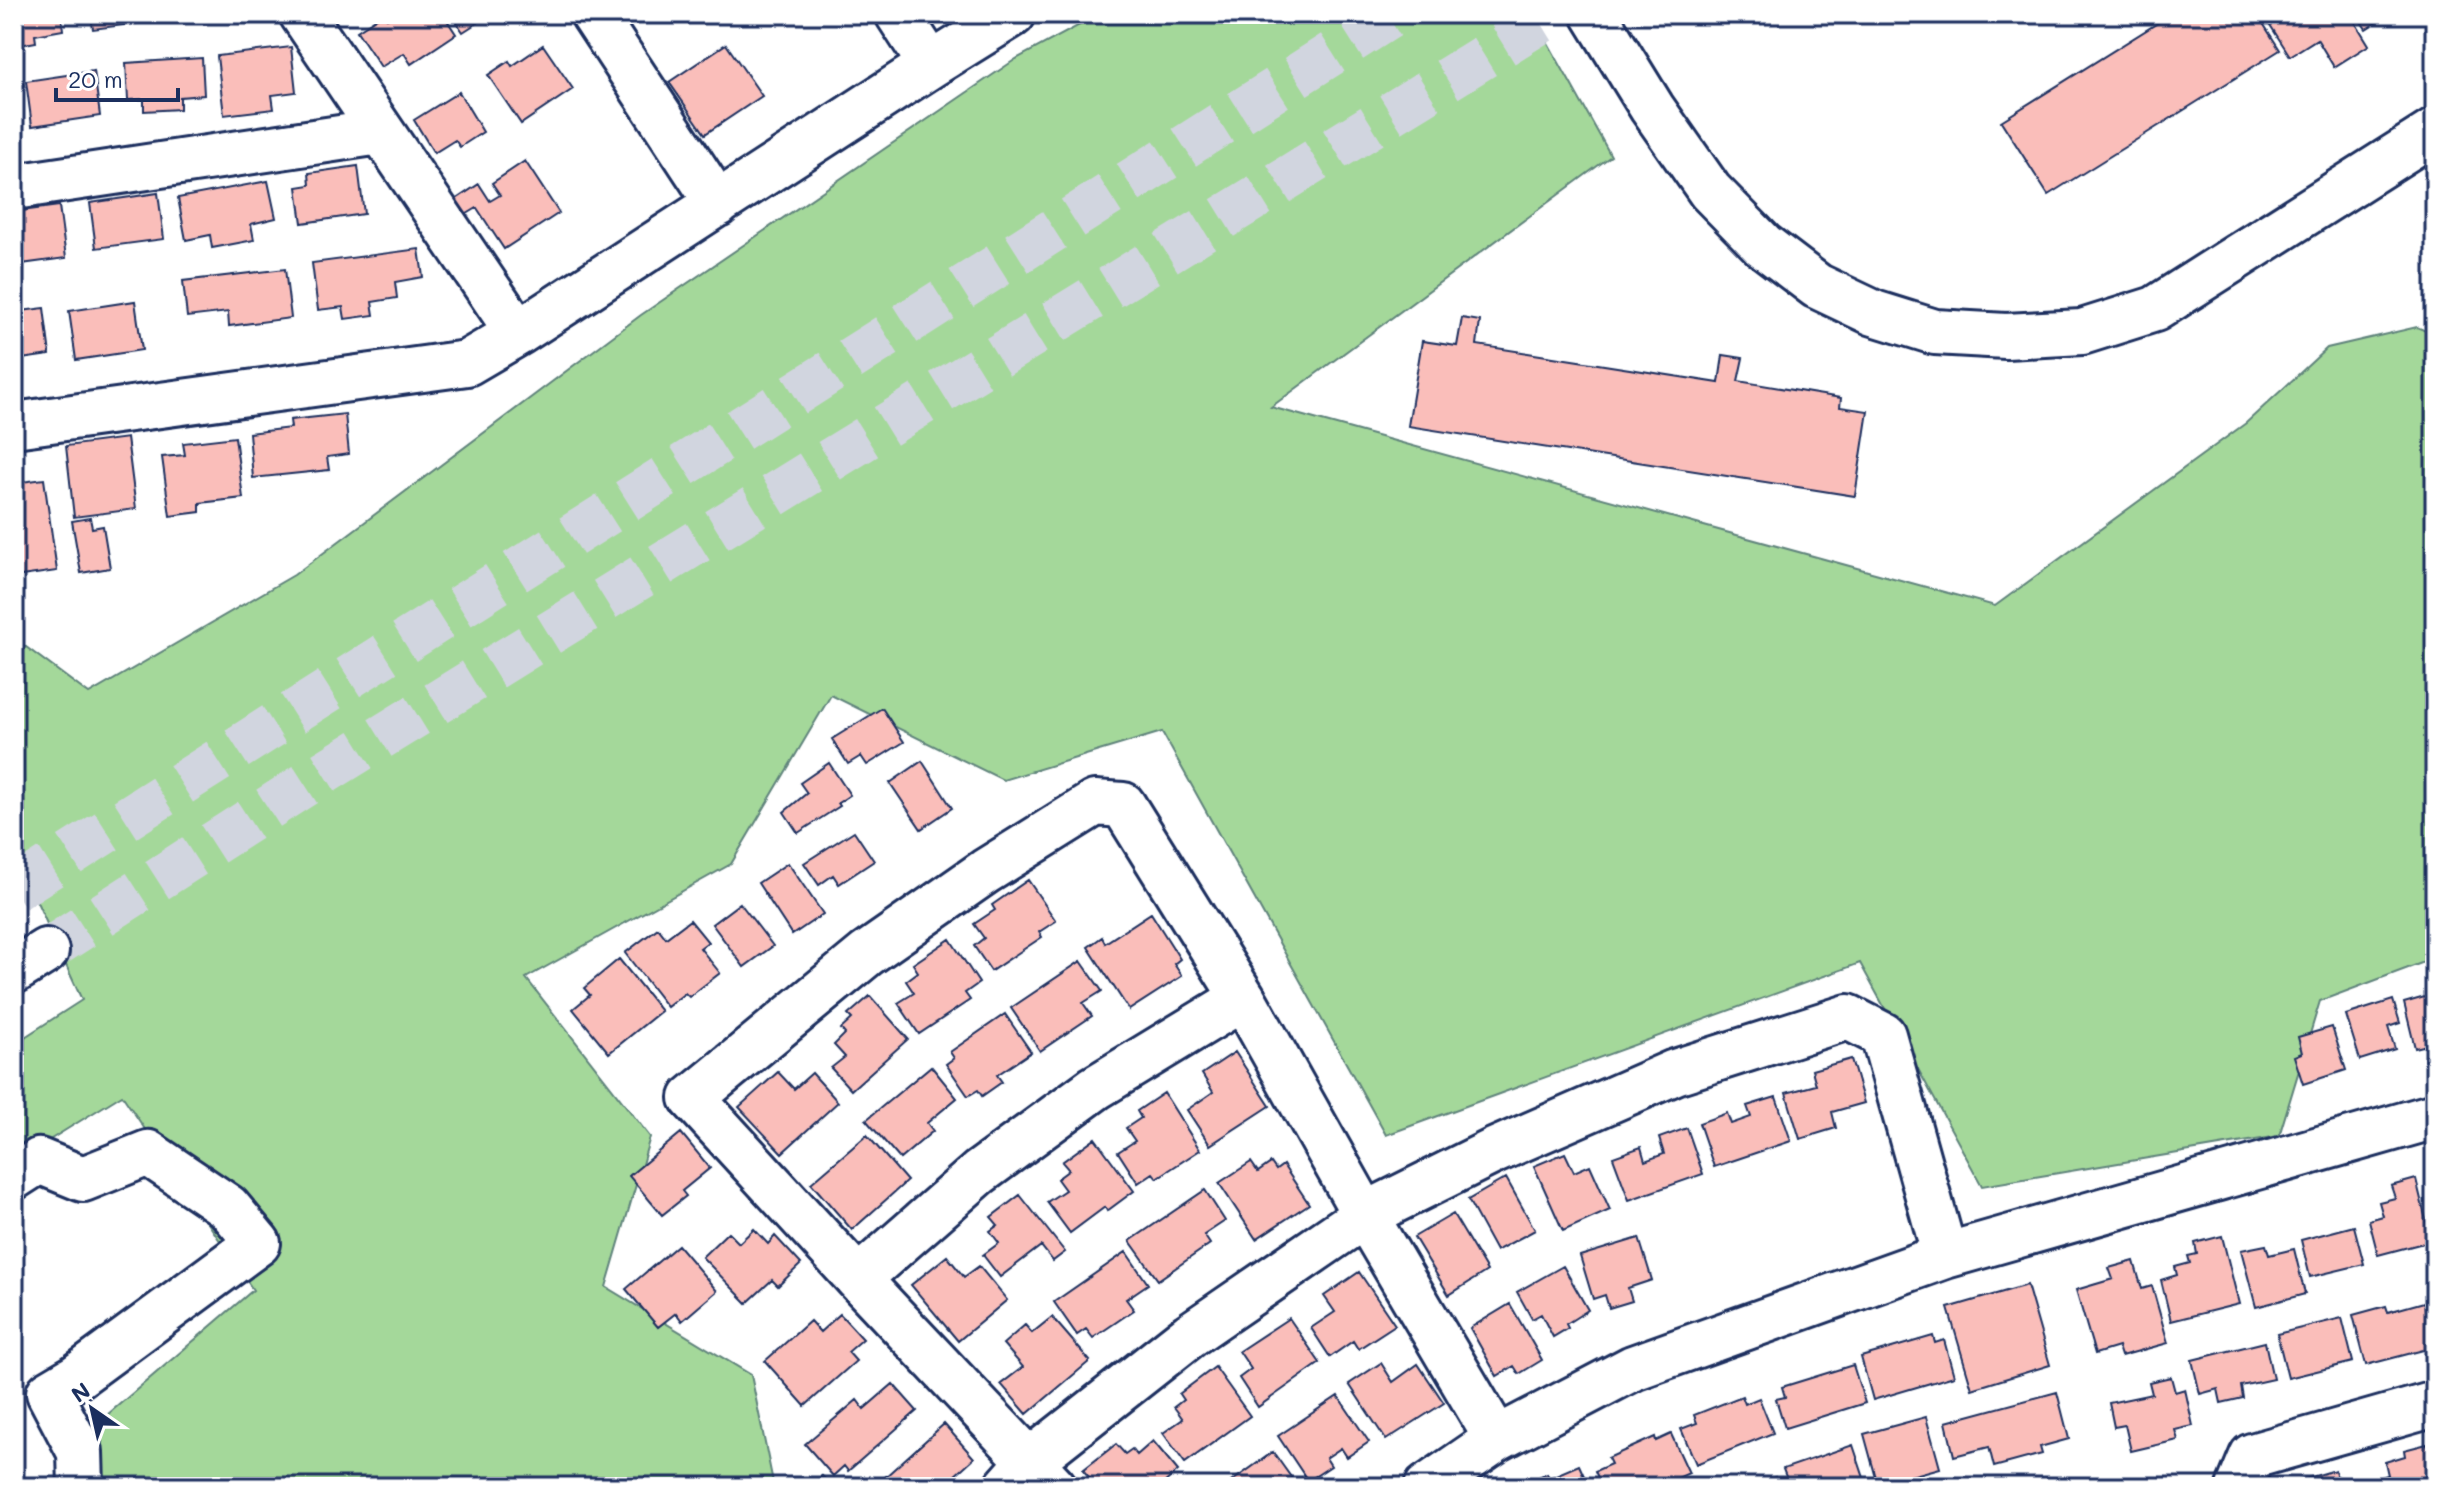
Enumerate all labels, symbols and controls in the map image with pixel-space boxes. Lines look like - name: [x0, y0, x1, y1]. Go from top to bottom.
- scale bar: [56, 52, 178, 102]
- text: 20 m: [68, 63, 123, 94]
- north arrow: [52, 1369, 132, 1449]
- text: N: [66, 1375, 96, 1409]

